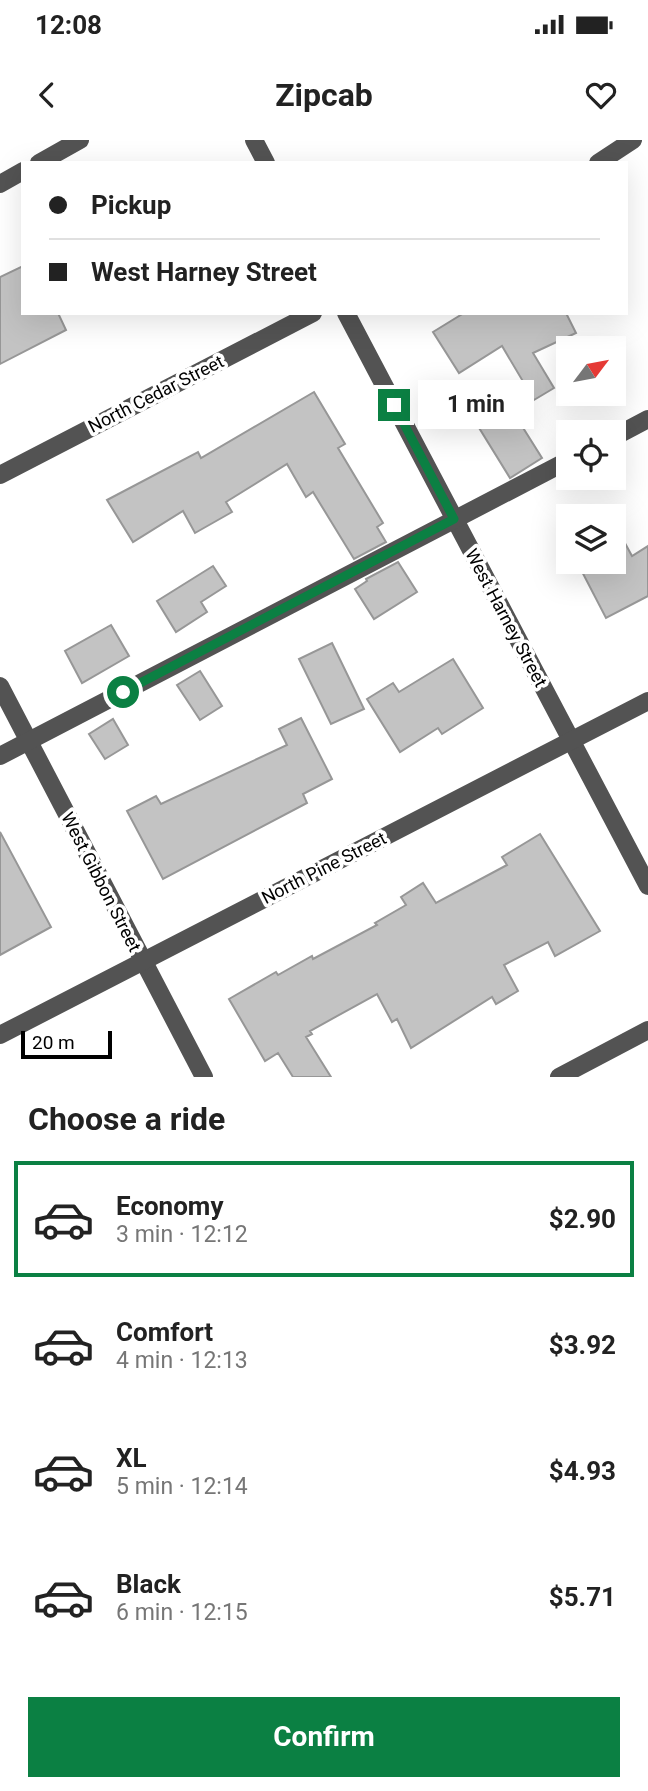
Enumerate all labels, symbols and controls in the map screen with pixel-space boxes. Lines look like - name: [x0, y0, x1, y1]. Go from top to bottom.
- text: 12:08: [35, 10, 102, 40]
- icon: back: [28, 76, 66, 114]
- text: Zipcab: [275, 76, 373, 114]
- icon: heart: [582, 76, 620, 114]
- text: Pickup: [91, 190, 171, 220]
- text: West Harney Street: [91, 257, 317, 287]
- north arrow: [556, 336, 626, 406]
- map controls: [556, 336, 626, 574]
- street label: North Cedar Street: [85, 350, 227, 437]
- callout: 1 min: [418, 380, 534, 430]
- route end: [378, 389, 410, 421]
- text: 1 min: [447, 391, 505, 418]
- button: locate: [556, 420, 626, 490]
- button: layers: [556, 504, 626, 574]
- street label: West Harney Street: [461, 545, 552, 691]
- route start: [107, 676, 139, 708]
- street label: West Gibbon Street: [57, 808, 146, 955]
- street label: North Pine Street: [258, 827, 390, 908]
- scale bar: [21, 1028, 112, 1060]
- text: 20 m: [32, 1031, 75, 1054]
- text: Choose a ride: [28, 1100, 225, 1138]
- icon: car: [32, 1188, 95, 1251]
- text: Economy: [116, 1191, 223, 1221]
- text: $2.90: [549, 1204, 616, 1234]
- text: 3 min · 12:12: [116, 1221, 248, 1248]
- icon: car: [32, 1314, 95, 1377]
- text: Comfort: [116, 1317, 213, 1347]
- text: $3.92: [549, 1330, 616, 1360]
- text: 4 min · 12:13: [116, 1347, 248, 1374]
- icon: car: [32, 1440, 95, 1503]
- text: XL: [116, 1443, 147, 1473]
- text: $4.93: [549, 1456, 616, 1486]
- text: 5 min · 12:14: [116, 1473, 248, 1500]
- icon: car: [32, 1566, 95, 1629]
- text: Black: [116, 1569, 181, 1599]
- text: $5.71: [549, 1582, 616, 1612]
- text: 6 min · 12:15: [116, 1599, 248, 1626]
- button: Confirm: [28, 1697, 620, 1777]

